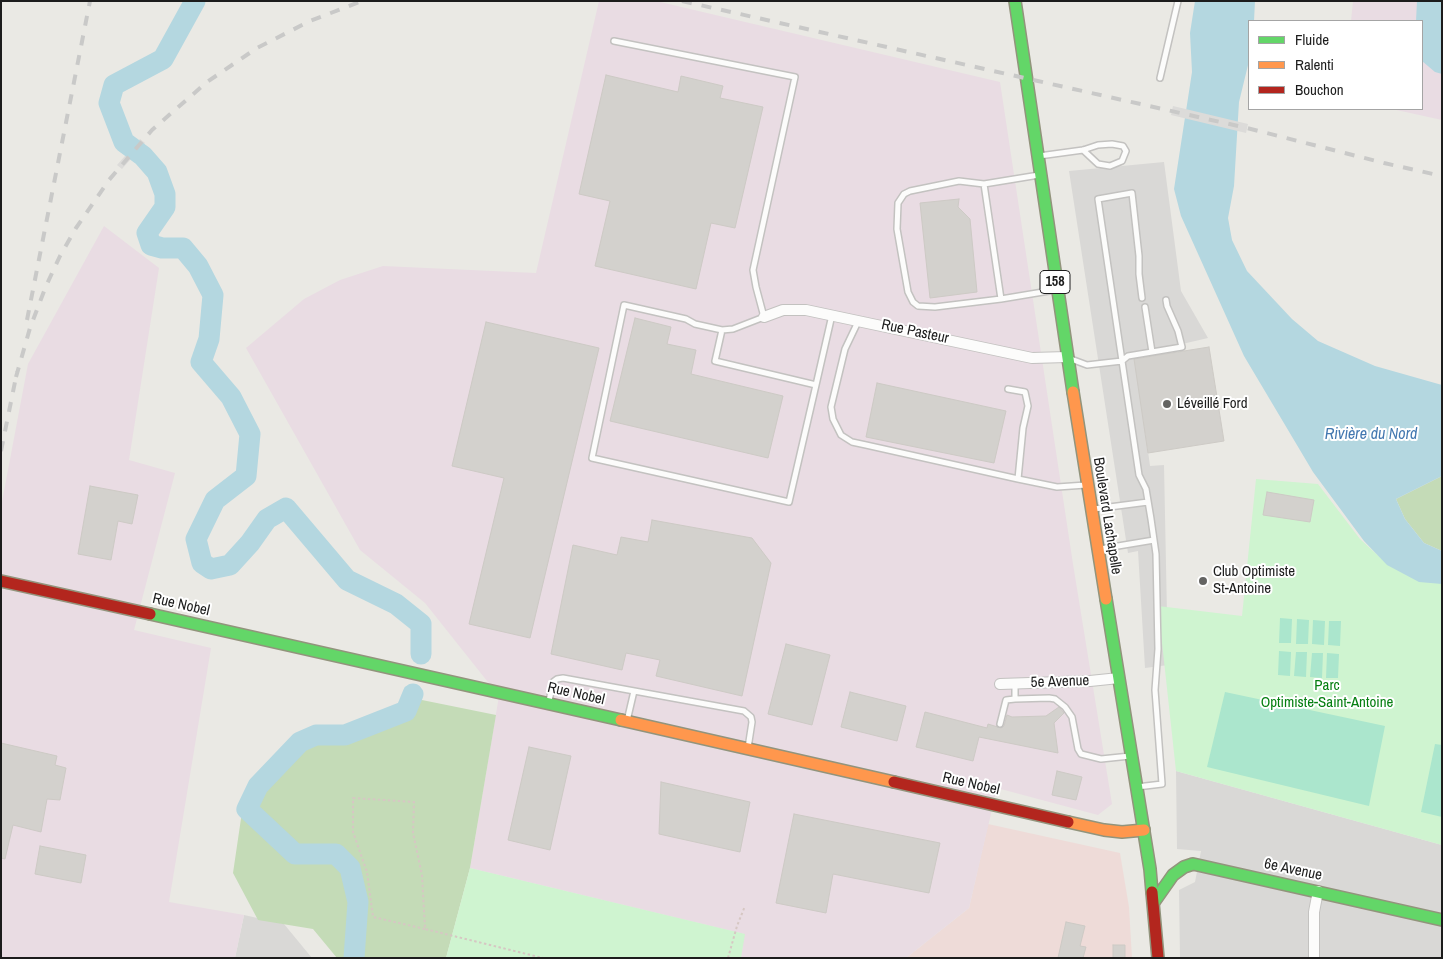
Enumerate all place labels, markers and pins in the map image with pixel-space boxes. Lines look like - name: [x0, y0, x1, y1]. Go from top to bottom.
- place label: Léveillé Ford: [1177, 395, 1247, 413]
- marker: Léveillé Ford: [1161, 398, 1173, 410]
- place label: Club Optimiste St-Antoine: [1213, 563, 1295, 598]
- marker: Club Optimiste St-Antoine: [1197, 575, 1209, 587]

